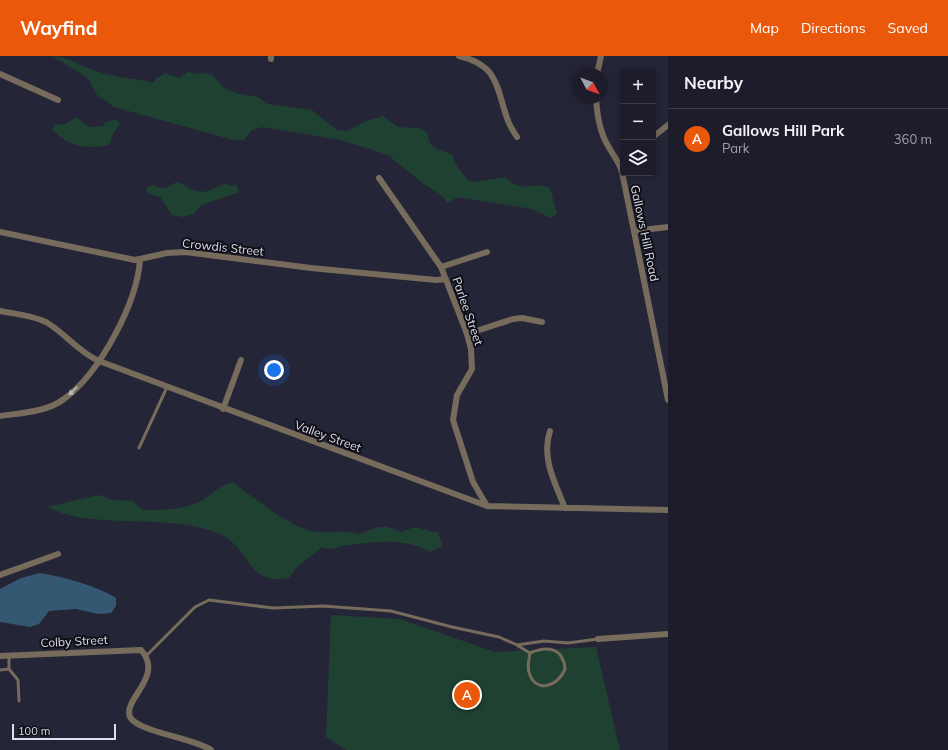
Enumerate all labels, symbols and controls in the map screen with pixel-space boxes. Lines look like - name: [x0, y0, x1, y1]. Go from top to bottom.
- text: Wayfind: [20, 16, 97, 40]
- text: Map: [750, 19, 779, 37]
- text: Directions: [801, 19, 866, 37]
- text: Saved: [888, 19, 928, 37]
- north arrow: [572, 68, 608, 104]
- map controls: [620, 68, 656, 176]
- button: +: [620, 68, 656, 104]
- text: Nearby: [684, 72, 743, 93]
- button: −: [620, 104, 656, 140]
- text: Gallows Hill Park: [722, 121, 844, 140]
- text: A: [692, 131, 702, 147]
- text: 360 m: [894, 131, 932, 147]
- button: layers: [620, 140, 656, 176]
- text: Park: [722, 140, 749, 156]
- street label: Gallows Hill Road: [627, 183, 663, 283]
- street label: Crowdis Street: [181, 235, 265, 259]
- street label: Parlee Street: [449, 275, 487, 347]
- your location: [264, 360, 284, 380]
- one-way arrow: [68, 386, 78, 395]
- street label: Valley Street: [293, 417, 363, 455]
- street label: Colby Street: [40, 632, 108, 650]
- pin: A: [454, 680, 480, 710]
- scale bar: [12, 722, 116, 741]
- text: 100 m: [18, 724, 50, 738]

